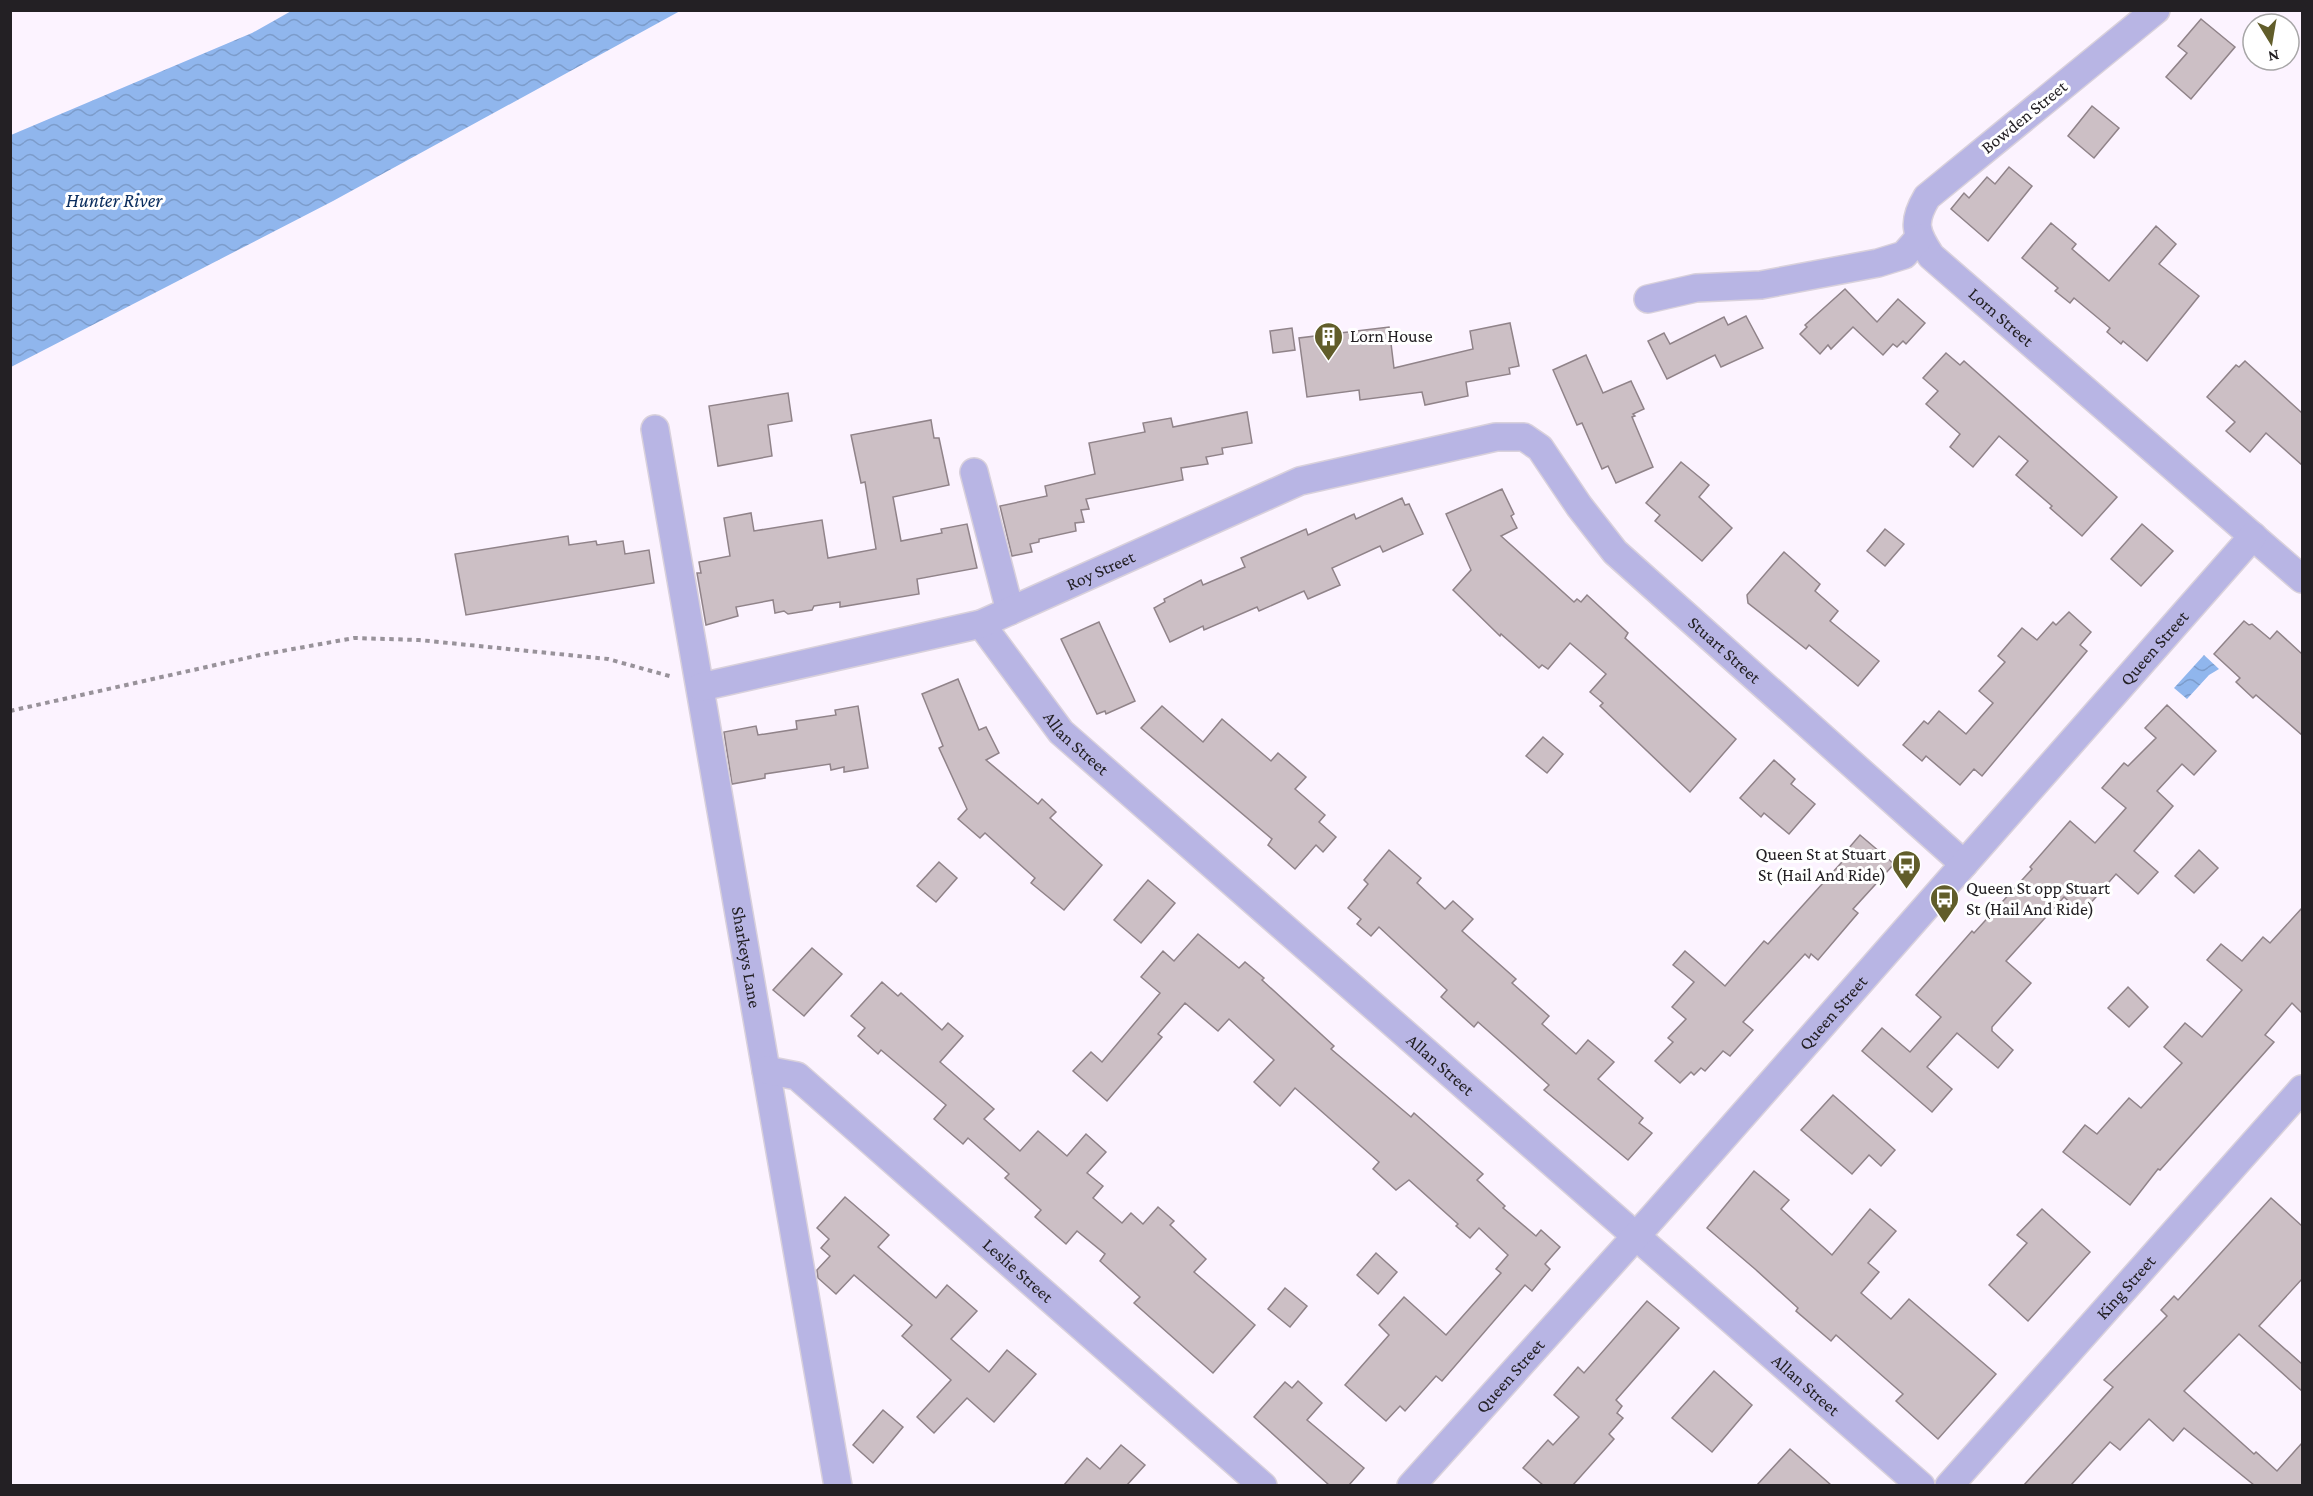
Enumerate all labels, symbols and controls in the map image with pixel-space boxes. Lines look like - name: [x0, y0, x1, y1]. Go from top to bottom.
- north arrow: [2241, 12, 2301, 72]
- text: N: [2267, 47, 2281, 66]
- street label: Bowden Street: [1977, 76, 2072, 158]
- water label: Hunter River: [66, 189, 163, 211]
- street label: Lorn Street: [1965, 283, 2038, 351]
- building icon: Lorn House: [1313, 320, 1345, 362]
- place label: Lorn House: [1350, 326, 1433, 346]
- street label: Roy Street: [1063, 546, 1139, 594]
- street label: Queen Street: [2116, 606, 2193, 690]
- street label: Stuart Street: [1684, 612, 1766, 688]
- street label: Allan Street: [1039, 708, 1114, 780]
- place label: Queen St at Stuart St (Hail And Ride): [1756, 844, 1887, 886]
- bus stop icon: Queen St at Stuart St (Hail And Ride): [1891, 848, 1923, 890]
- place label: Queen St opp Stuart St (Hail And Ride): [1966, 878, 2111, 920]
- bus stop icon: Queen St opp Stuart St (Hail And Ride): [1929, 882, 1961, 924]
- street label: Sharkeys Lane: [728, 905, 765, 1009]
- street label: Queen Street: [1795, 971, 1872, 1054]
- street label: Allan Street: [1403, 1030, 1479, 1100]
- street label: Leslie Street: [979, 1234, 1058, 1307]
- street label: King Street: [2092, 1250, 2160, 1323]
- street label: Queen Street: [1472, 1334, 1549, 1417]
- street label: Allan Street: [1768, 1350, 1845, 1421]

